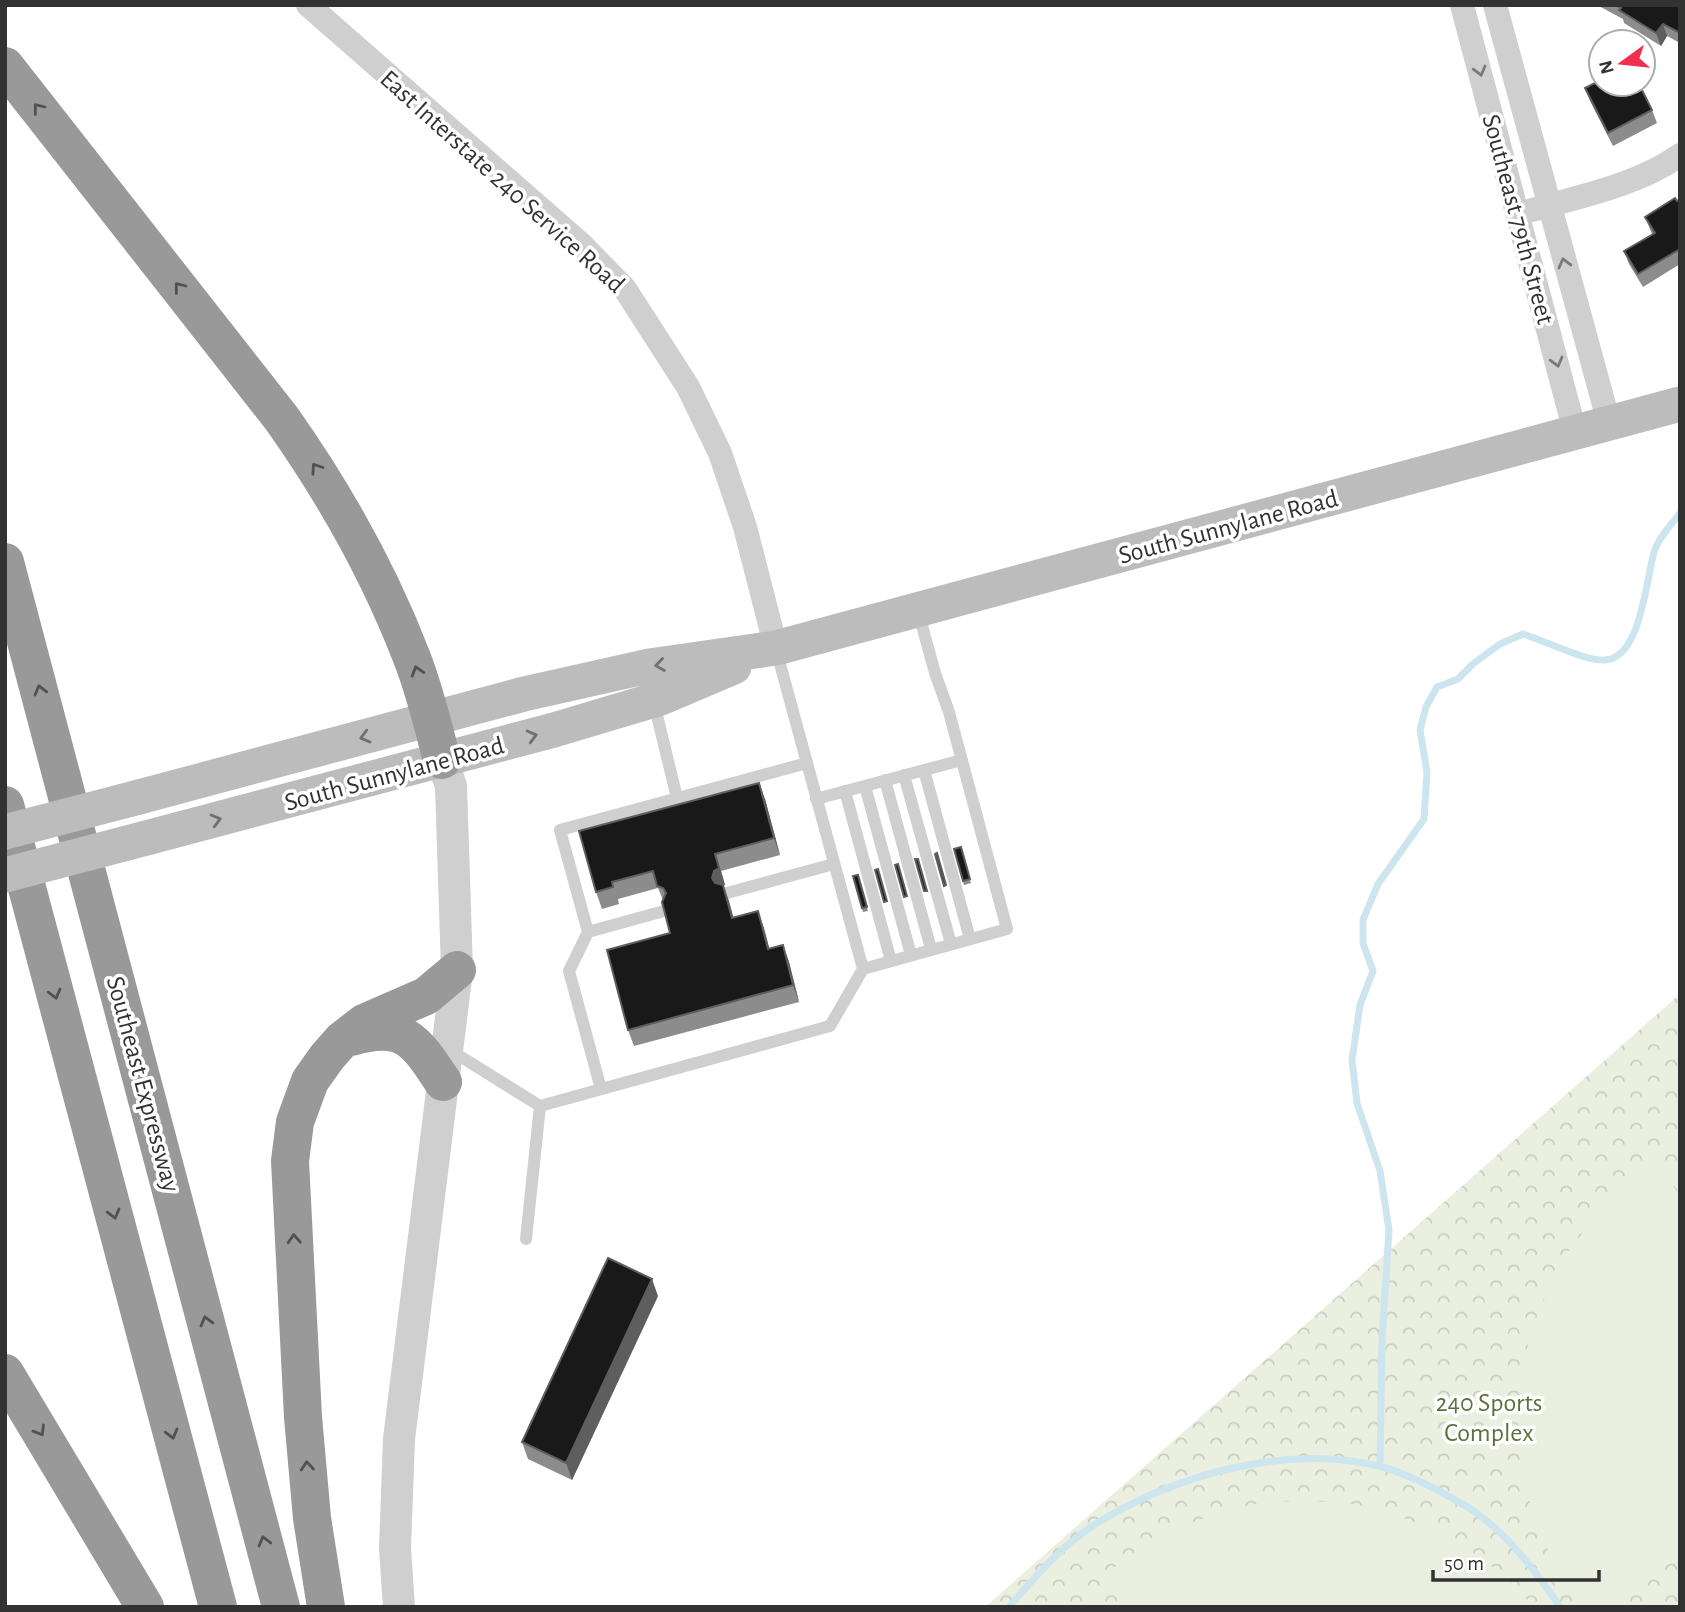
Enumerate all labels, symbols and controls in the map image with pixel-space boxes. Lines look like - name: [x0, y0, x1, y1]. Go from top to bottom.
- north arrow: [1587, 28, 1657, 98]
- text: N: [1596, 58, 1618, 76]
- street label: East Interstate 240 Service Road: [375, 65, 630, 298]
- one-way arrow: [1472, 65, 1486, 77]
- one-way arrow: [33, 103, 46, 116]
- street label: Southeast 79th Street: [1478, 111, 1559, 327]
- one-way arrow: [1558, 257, 1572, 269]
- one-way arrow: [174, 282, 187, 295]
- one-way arrow: [1549, 356, 1563, 368]
- one-way arrow: [312, 463, 324, 476]
- street label: South Sunnylane Road: [1116, 485, 1341, 569]
- one-way arrow: [654, 657, 665, 672]
- one-way arrow: [410, 666, 425, 678]
- one-way arrow: [34, 684, 48, 696]
- one-way arrow: [359, 729, 371, 743]
- one-way arrow: [526, 730, 538, 744]
- street label: South Sunnylane Road: [282, 732, 507, 816]
- one-way arrow: [210, 814, 222, 828]
- street label: Southeast Expressway: [102, 974, 184, 1195]
- one-way arrow: [47, 988, 62, 1000]
- one-way arrow: [106, 1207, 120, 1219]
- one-way arrow: [287, 1233, 302, 1244]
- one-way arrow: [200, 1315, 214, 1327]
- park label: 240 Sports Complex: [1436, 1390, 1542, 1446]
- one-way arrow: [32, 1424, 45, 1437]
- one-way arrow: [164, 1427, 178, 1439]
- one-way arrow: [300, 1461, 315, 1472]
- one-way arrow: [258, 1535, 272, 1547]
- scale bar: [1433, 1538, 1599, 1582]
- text: 50 m: [1444, 1553, 1484, 1574]

